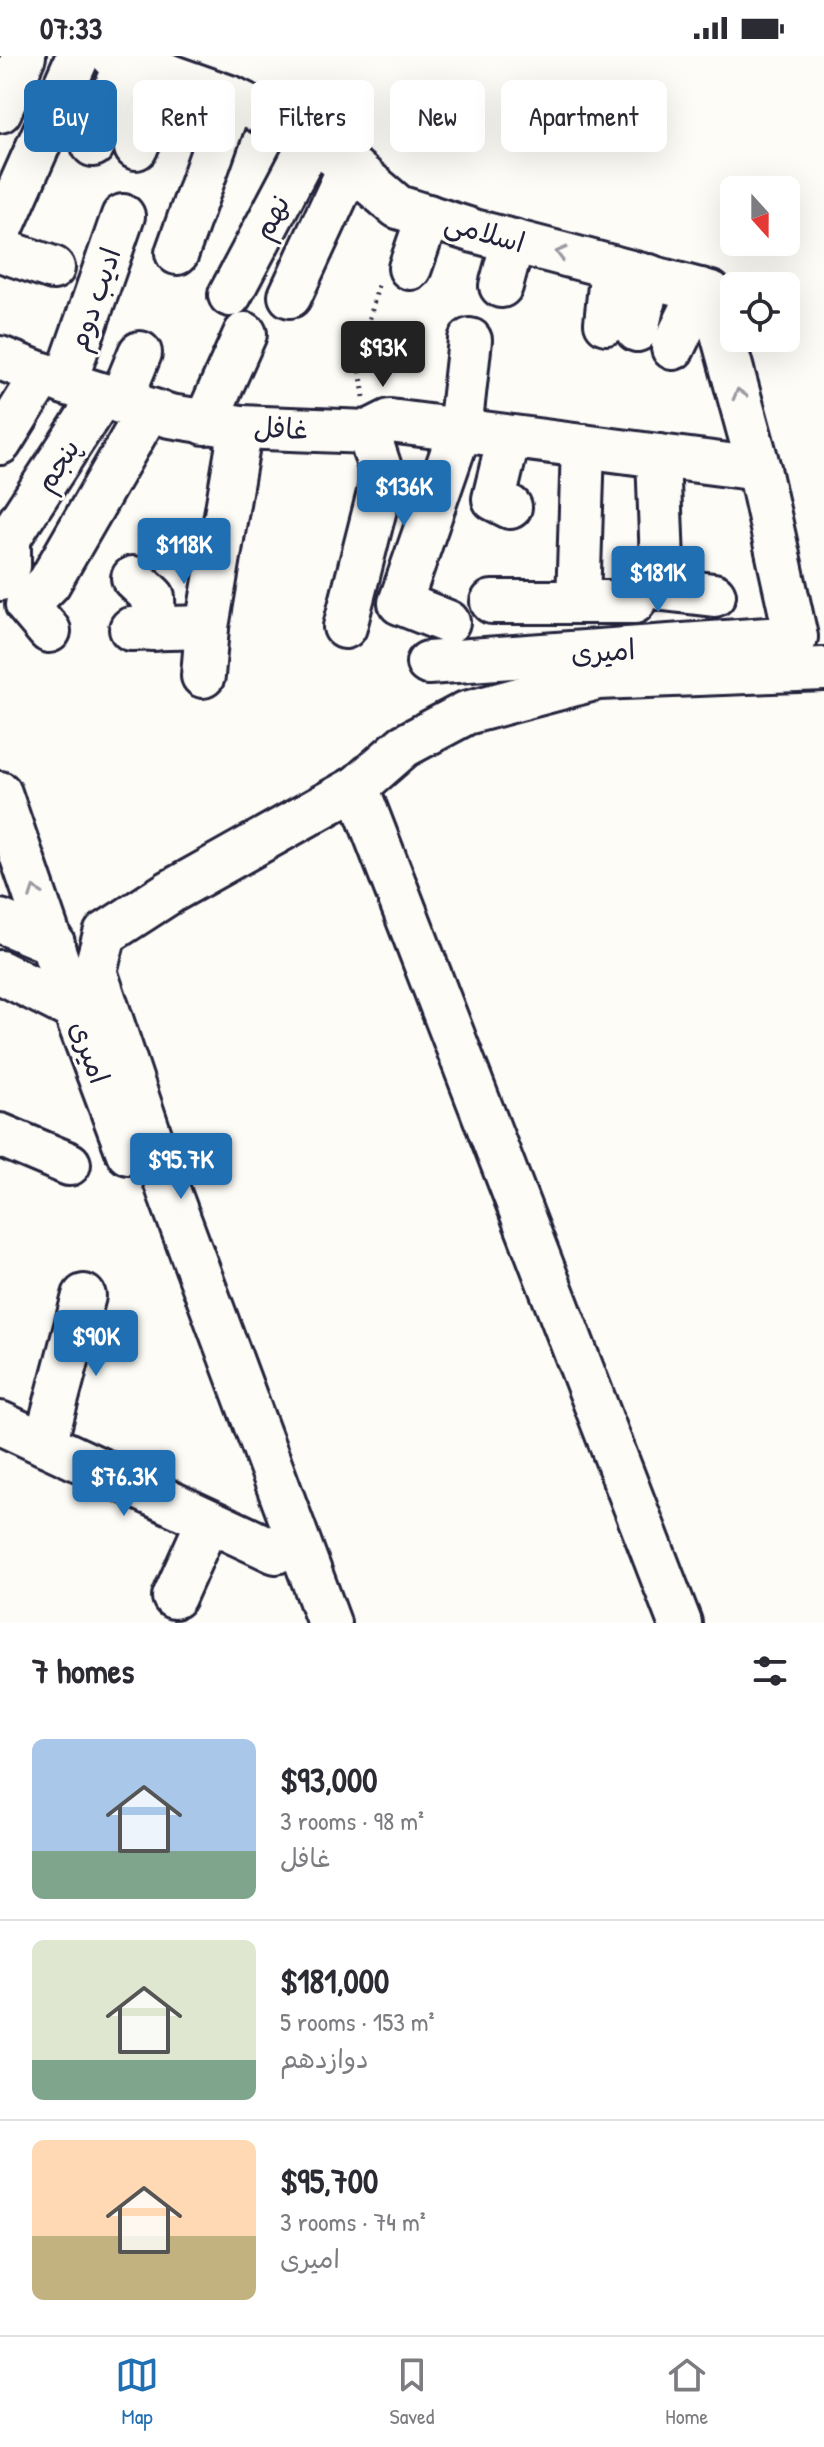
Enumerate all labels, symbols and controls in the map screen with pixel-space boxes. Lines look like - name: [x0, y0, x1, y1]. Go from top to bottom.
- text: 07:33: [40, 8, 102, 48]
- chip: Buy: [24, 80, 117, 152]
- chip: Rent: [133, 80, 235, 152]
- chip: Filters: [251, 80, 374, 152]
- chip: New: [390, 80, 485, 152]
- chip: Apartment: [501, 80, 667, 152]
- north arrow: [720, 176, 800, 256]
- map controls: [720, 176, 800, 352]
- street label: نهم: [244, 188, 301, 247]
- street label: اسلامی: [441, 202, 529, 262]
- street label: ادیب دوم: [59, 242, 132, 357]
- one-way arrow: [554, 246, 568, 263]
- button: locate: [720, 272, 800, 352]
- pin: $93K: [336, 321, 430, 389]
- text: $93K: [359, 329, 407, 364]
- one-way arrow: [731, 387, 748, 401]
- street label: غافل: [253, 408, 309, 448]
- street label: پنجم: [26, 431, 91, 501]
- pin: $136K: [348, 460, 460, 528]
- text: $136K: [375, 468, 433, 503]
- pin: $118K: [128, 518, 240, 586]
- text: $118K: [156, 526, 212, 561]
- pin: $181K: [602, 546, 714, 614]
- text: $181K: [630, 554, 686, 589]
- street label: امیری: [570, 630, 636, 672]
- one-way arrow: [28, 886, 45, 900]
- street label: امیری: [61, 1015, 119, 1089]
- pin: $95.7K: [116, 1133, 246, 1201]
- text: $95.7K: [148, 1141, 214, 1176]
- pin: $90K: [49, 1310, 143, 1378]
- text: $90K: [72, 1318, 120, 1353]
- pin: $76.3K: [59, 1450, 189, 1518]
- text: $76.3K: [90, 1458, 158, 1493]
- text: 7 homes: [32, 1648, 134, 1694]
- icon: filters: [748, 1649, 792, 1693]
- text: $93,000: [280, 1757, 378, 1803]
- icon: home: [96, 1771, 192, 1867]
- text: 3 rooms · 98 m²: [280, 1803, 424, 1838]
- text: غافل: [280, 1840, 331, 1875]
- text: $181,000: [280, 1958, 389, 2004]
- icon: home: [96, 1972, 192, 2068]
- text: 5 rooms · 153 m²: [280, 2004, 435, 2039]
- text: دوازدهم: [280, 2041, 368, 2076]
- text: $95,700: [280, 2158, 378, 2204]
- icon: home: [96, 2172, 192, 2268]
- text: 3 rooms · 74 m²: [280, 2204, 426, 2239]
- text: امیری: [280, 2241, 340, 2276]
- tab: Map: [115, 2353, 159, 2431]
- tab: Saved: [390, 2353, 434, 2431]
- tab: Home: [665, 2353, 709, 2431]

